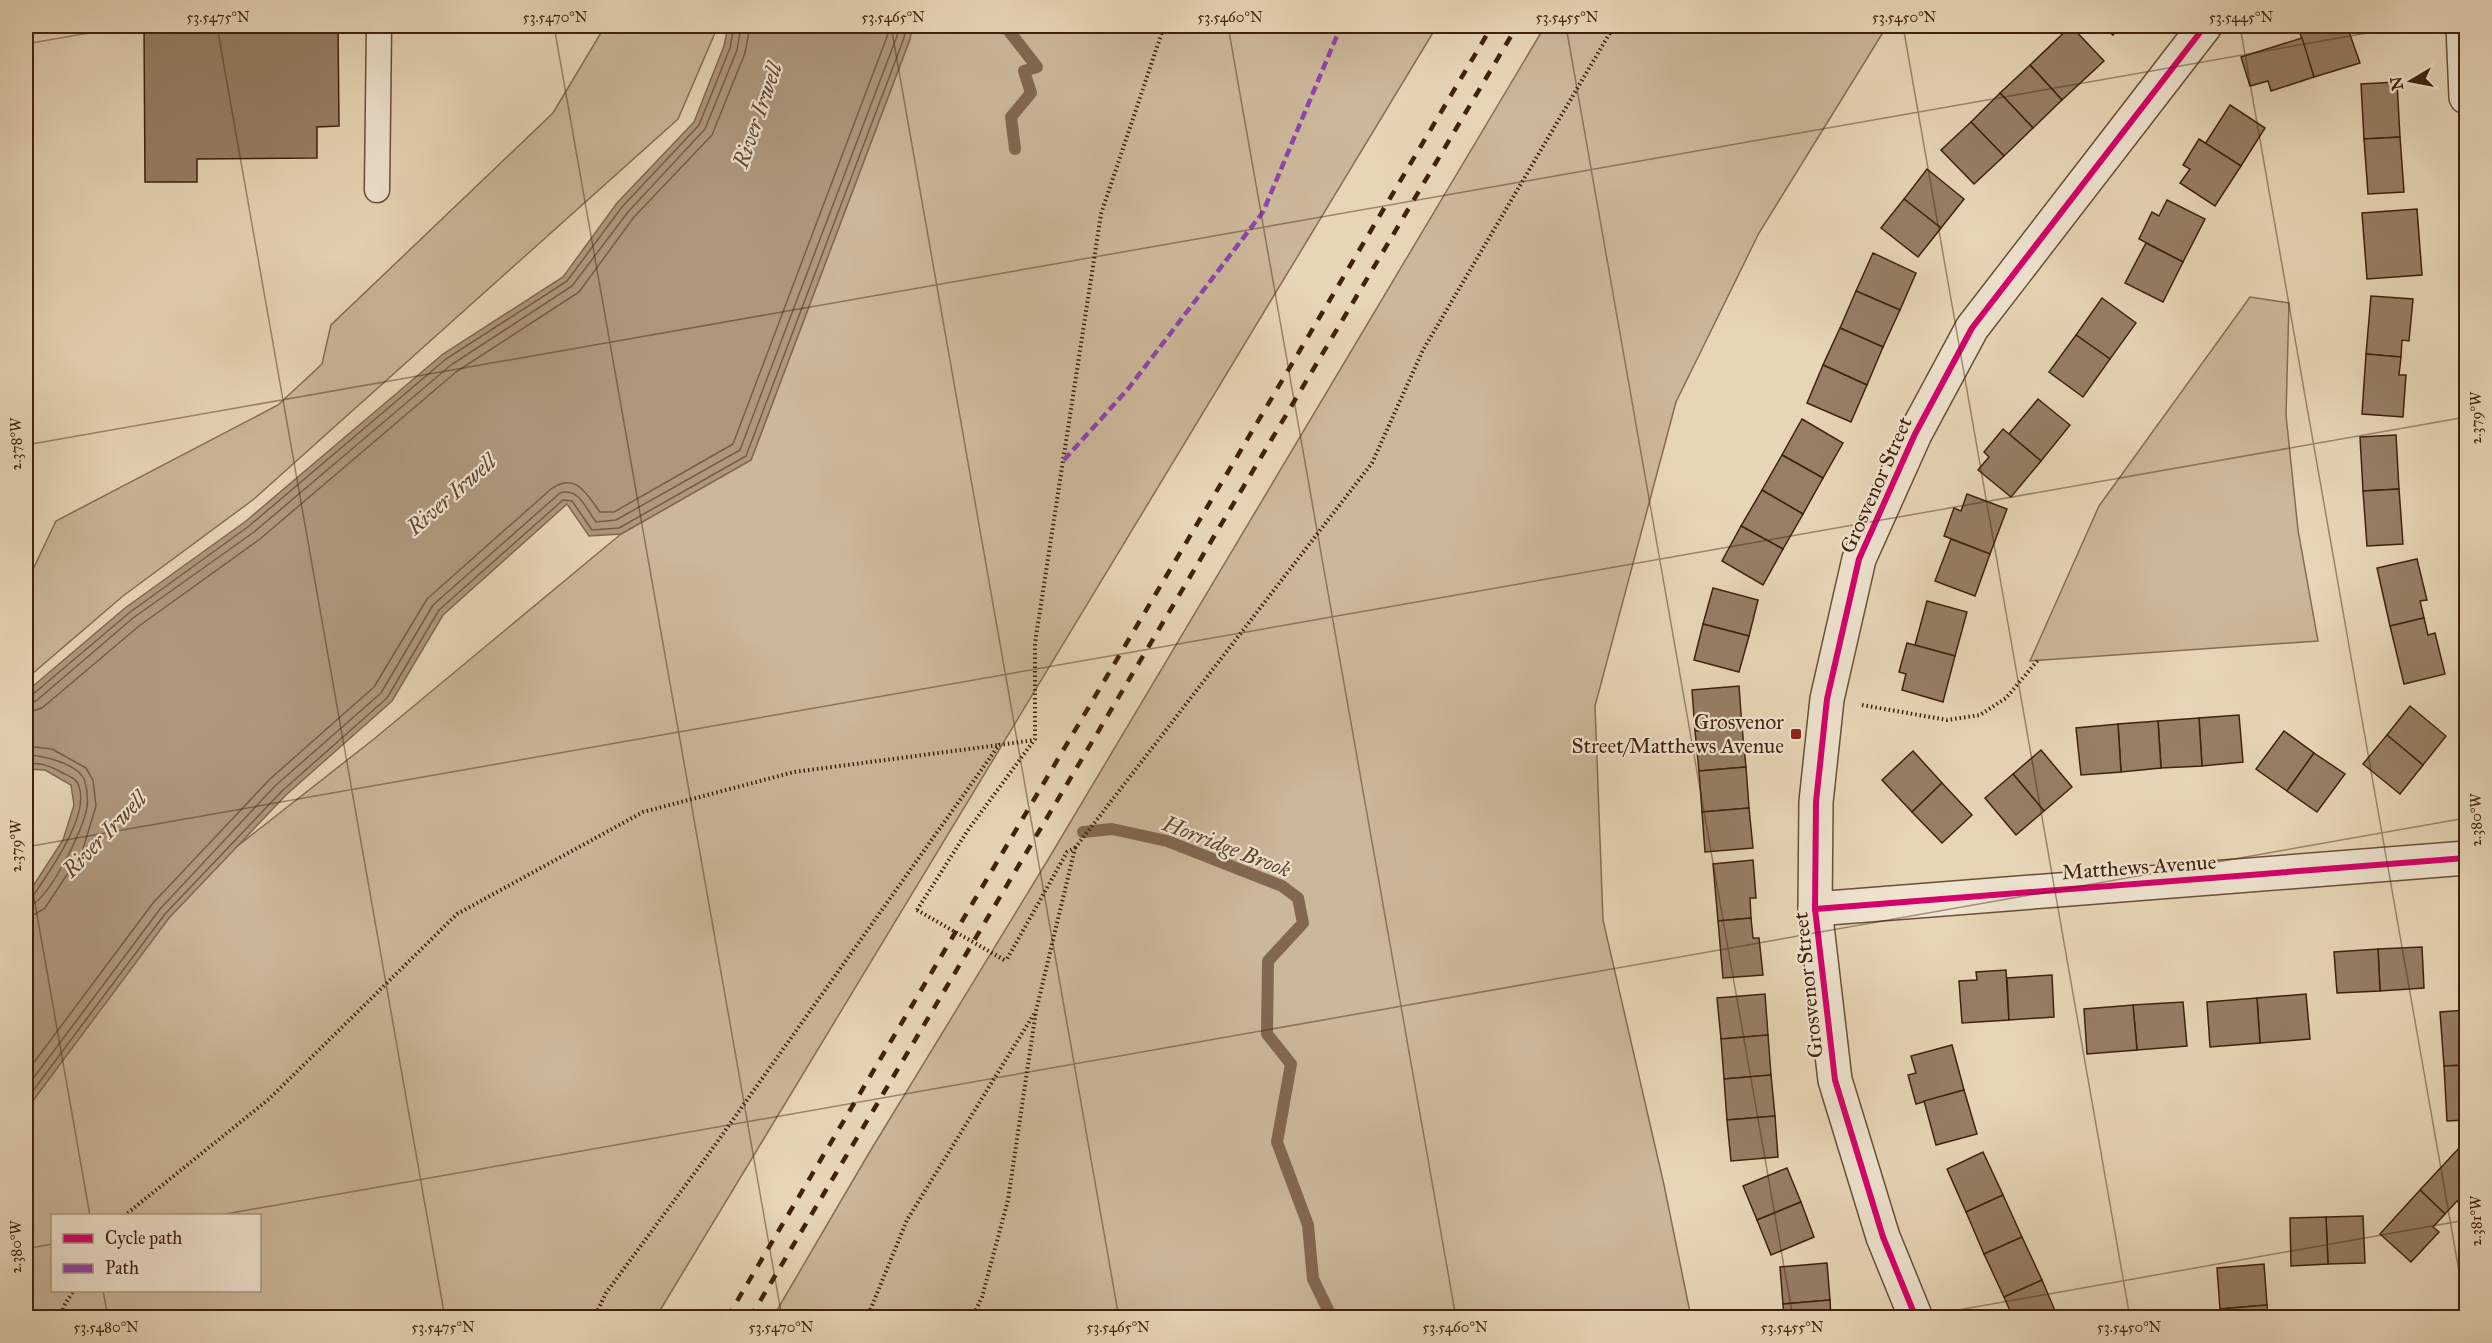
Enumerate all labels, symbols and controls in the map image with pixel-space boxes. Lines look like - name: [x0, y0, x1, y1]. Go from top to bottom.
- text: 53.5475°N: [186, 8, 250, 26]
- text: 53.5470°N: [522, 8, 588, 26]
- text: 53.5465°N: [861, 8, 925, 26]
- text: 53.5460°N: [1197, 8, 1263, 26]
- text: 53.5455°N: [1536, 8, 1599, 26]
- text: 53.5450°N: [1872, 8, 1937, 26]
- text: 53.5445°N: [2209, 8, 2273, 26]
- north arrow: [2381, 51, 2441, 111]
- water label: River Irwell: [727, 57, 789, 172]
- text: N: [2386, 75, 2407, 92]
- text: 2.379°W: [2467, 391, 2485, 444]
- street label: Grosvenor Street: [1834, 412, 1918, 557]
- text: 2.378°W: [7, 417, 25, 470]
- water label: River Irwell: [400, 447, 503, 541]
- place label: Grosvenor Street/Matthews Avenue: [1571, 709, 1784, 759]
- marker: Grosvenor Street/Matthews Avenue: [1789, 727, 1803, 741]
- water label: River Irwell: [56, 784, 154, 884]
- text: 2.380°W: [2467, 793, 2485, 847]
- water label: Horridge Brook: [1158, 809, 1295, 883]
- text: 2.379°W: [7, 819, 25, 872]
- street label: Matthews Avenue: [2061, 849, 2217, 885]
- street label: Grosvenor Street: [1787, 910, 1829, 1059]
- text: 2.381°W: [2467, 1195, 2485, 1246]
- legend: [51, 1214, 261, 1292]
- text: 2.380°W: [7, 1220, 25, 1274]
- text: Cycle path: [105, 1227, 182, 1249]
- text: Path: [105, 1257, 139, 1279]
- text: 53.5480°N: [73, 1318, 139, 1336]
- text: 53.5475°N: [411, 1318, 475, 1336]
- text: 53.5470°N: [748, 1318, 814, 1336]
- text: 53.5465°N: [1086, 1318, 1150, 1336]
- text: 53.5460°N: [1422, 1318, 1488, 1336]
- text: 53.5455°N: [1761, 1318, 1824, 1336]
- text: 53.5450°N: [2097, 1318, 2162, 1336]

